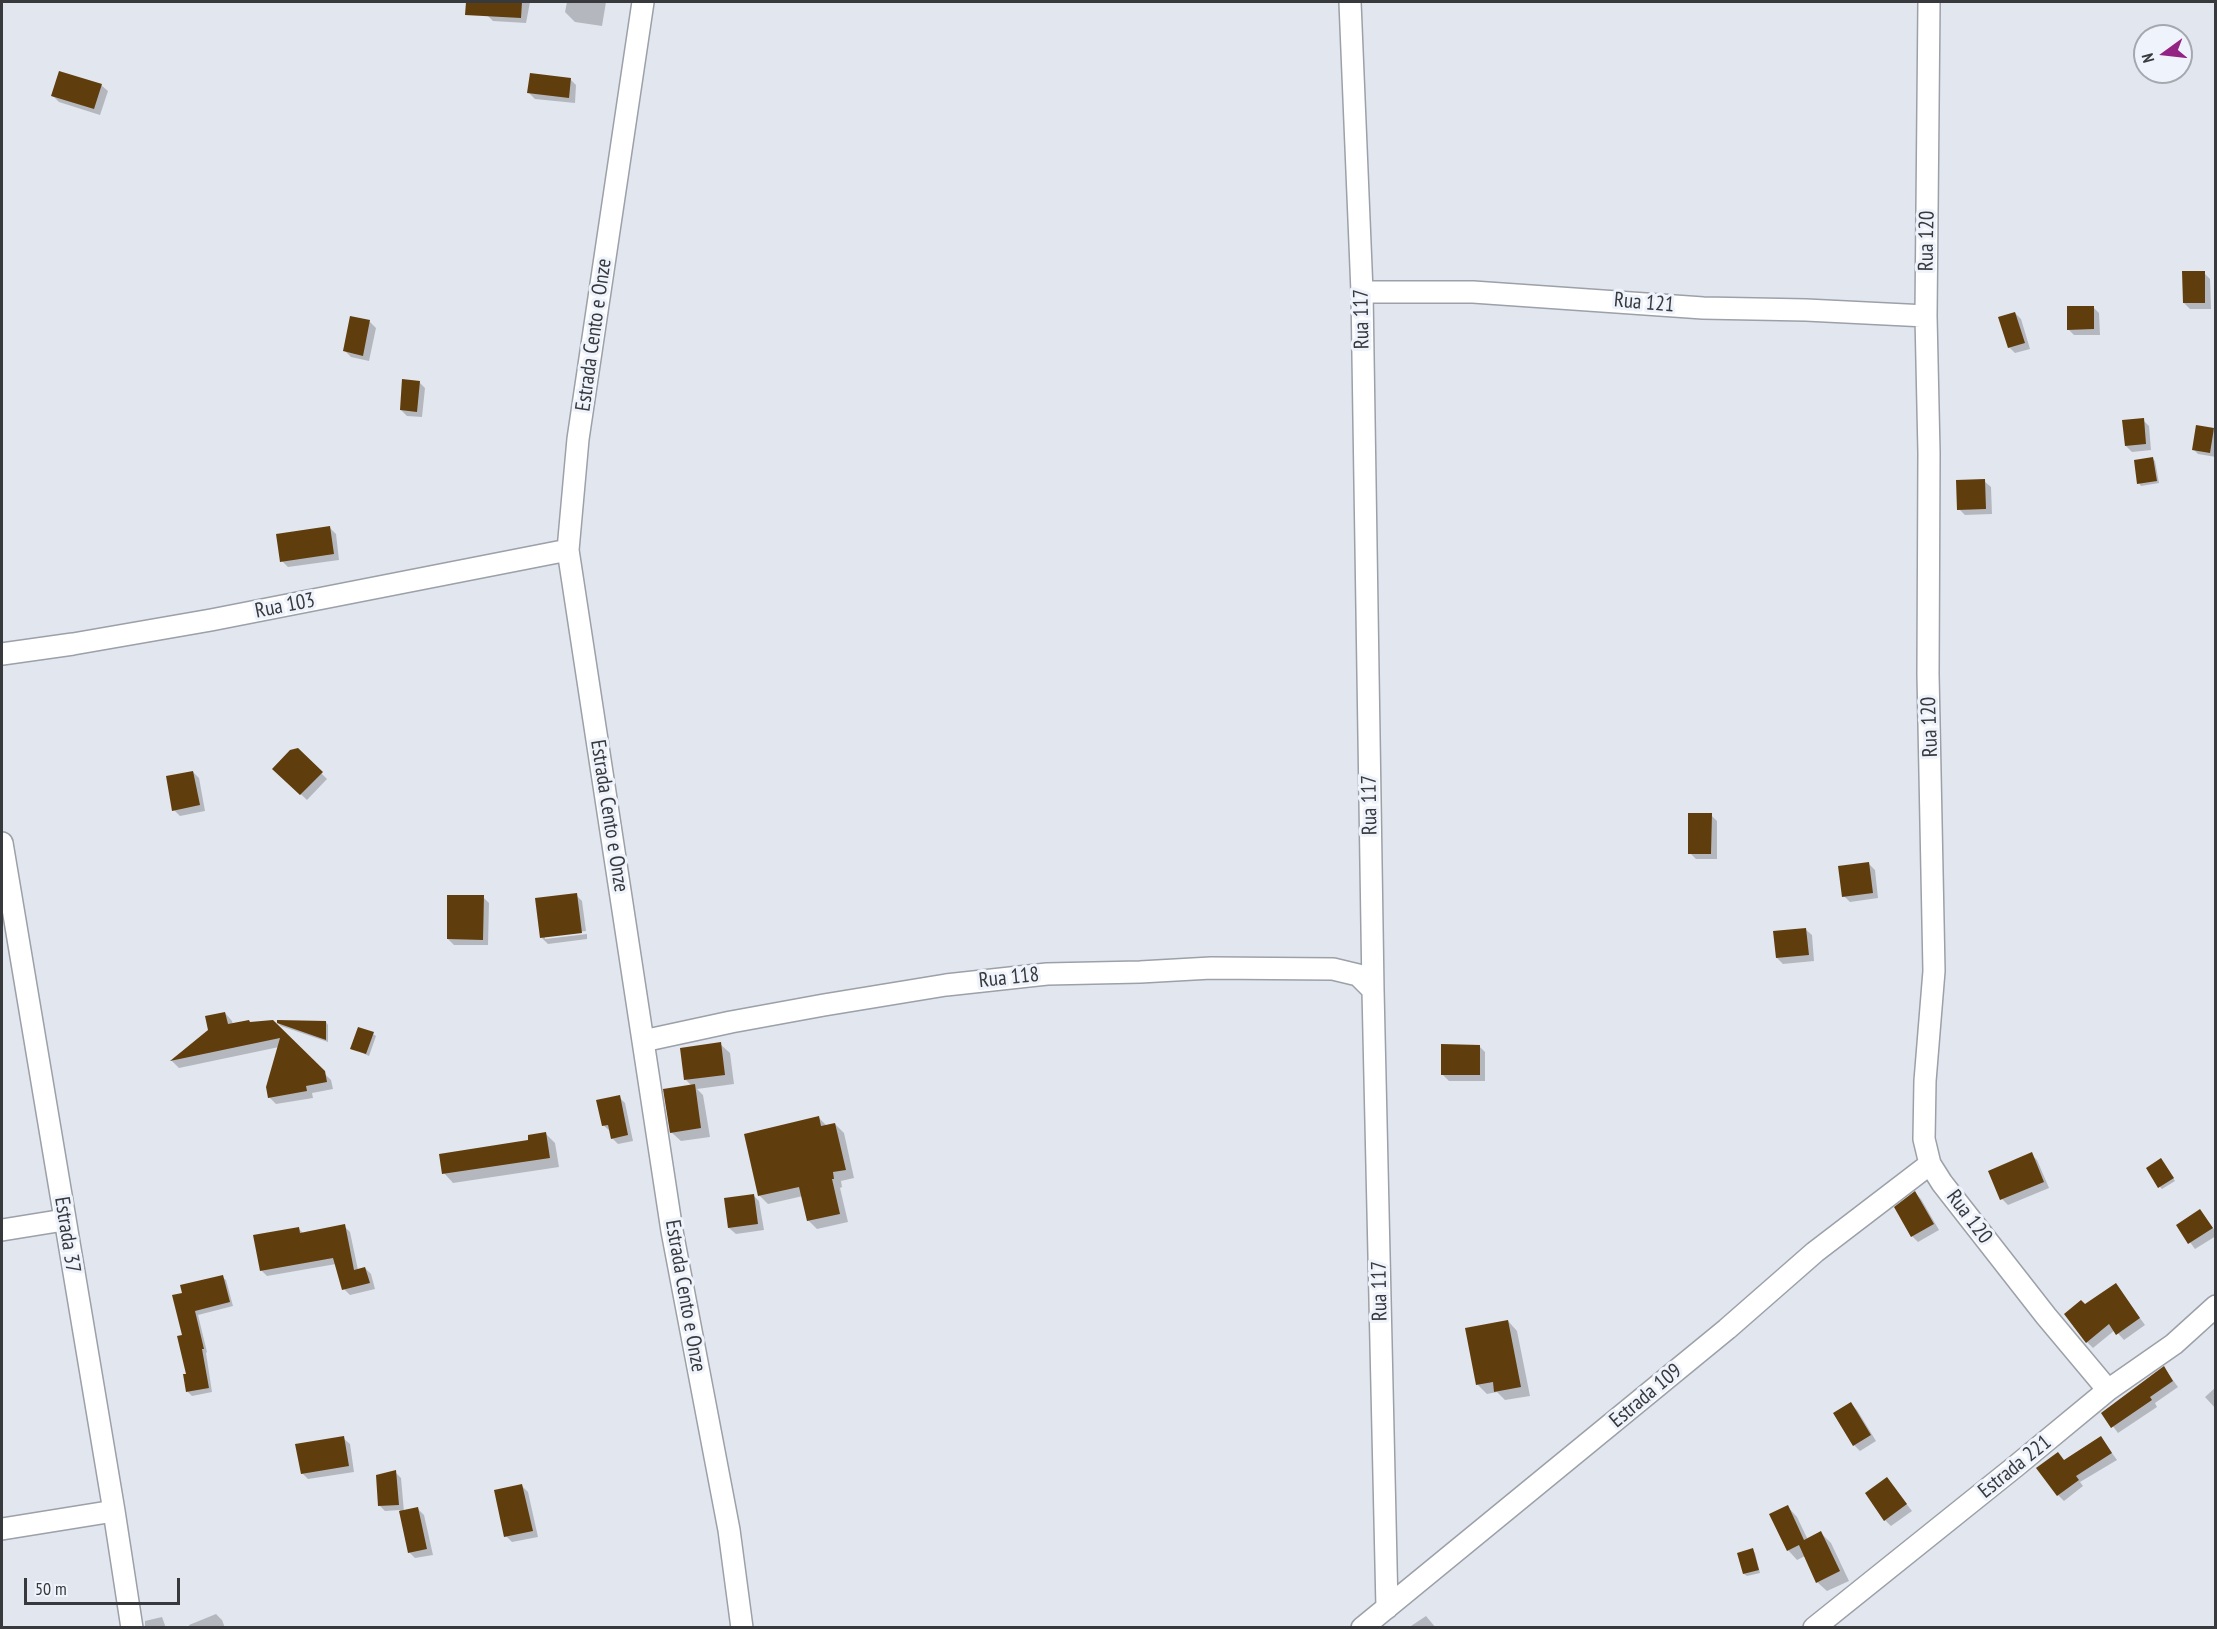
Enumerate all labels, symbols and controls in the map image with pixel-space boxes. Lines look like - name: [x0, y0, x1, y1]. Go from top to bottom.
- north arrow: [2133, 24, 2193, 84]
- text: N: [2137, 51, 2158, 65]
- street label: Rua 120: [1914, 211, 1940, 271]
- street label: Estrada Cento e Onze: [571, 257, 617, 413]
- street label: Rua 121: [1613, 288, 1675, 318]
- street label: Rua 117: [1349, 289, 1375, 349]
- street label: Rua 103: [253, 588, 317, 624]
- street label: Rua 120: [1916, 696, 1944, 758]
- street label: Estrada Cento e Onze: [585, 738, 633, 894]
- street label: Rua 117: [1357, 775, 1383, 835]
- street label: Rua 118: [978, 962, 1040, 994]
- street label: Rua 120: [1941, 1185, 1997, 1249]
- street label: Estrada 37: [49, 1195, 85, 1275]
- street label: Estrada Cento e Onze: [659, 1218, 711, 1374]
- street label: Rua 117: [1367, 1261, 1393, 1321]
- street label: Estrada 109: [1605, 1359, 1687, 1433]
- street label: Estrada 221: [1974, 1430, 2056, 1504]
- scale bar: [27, 1566, 183, 1604]
- text: 50 m: [35, 1577, 67, 1600]

